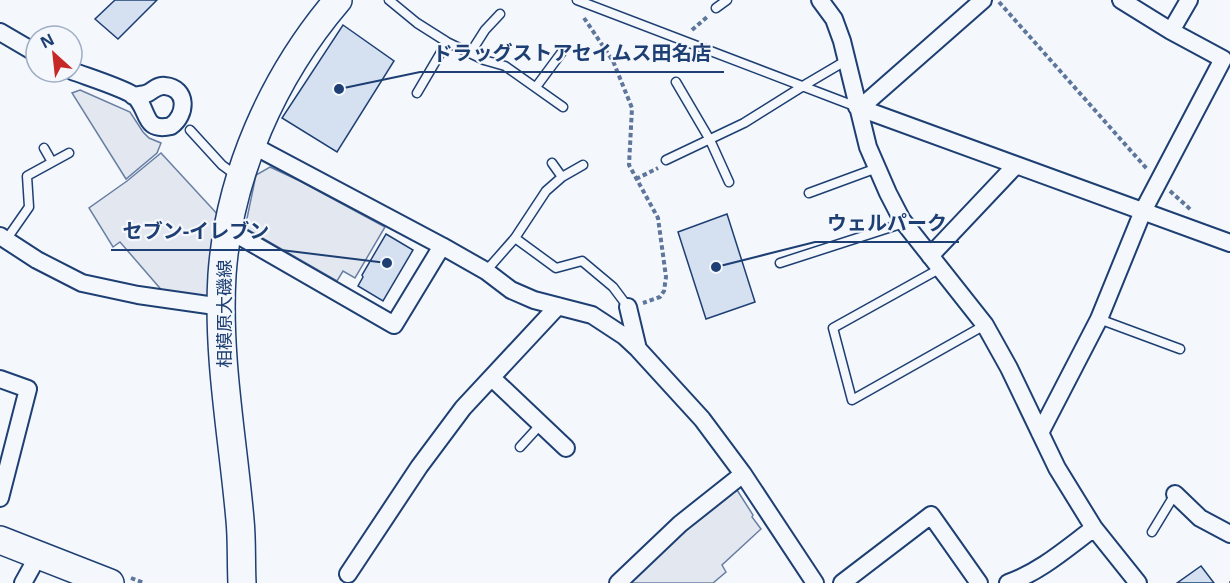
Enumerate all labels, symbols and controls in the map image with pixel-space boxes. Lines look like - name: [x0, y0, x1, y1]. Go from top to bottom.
- north arrow: [24, 24, 84, 84]
- text: N: [36, 28, 58, 53]
- callout: ドラッグストアセイムス田名店: [420, 34, 724, 72]
- text: ドラッグストアセイムス田名店: [432, 39, 712, 66]
- callout: ウェルパーク: [815, 204, 959, 242]
- text: ウェルパーク: [827, 209, 947, 236]
- callout: セブン-イレブン: [111, 212, 281, 250]
- text: セブン-イレブン: [123, 217, 269, 244]
- street label: 相模原大磯線: [212, 260, 236, 368]

